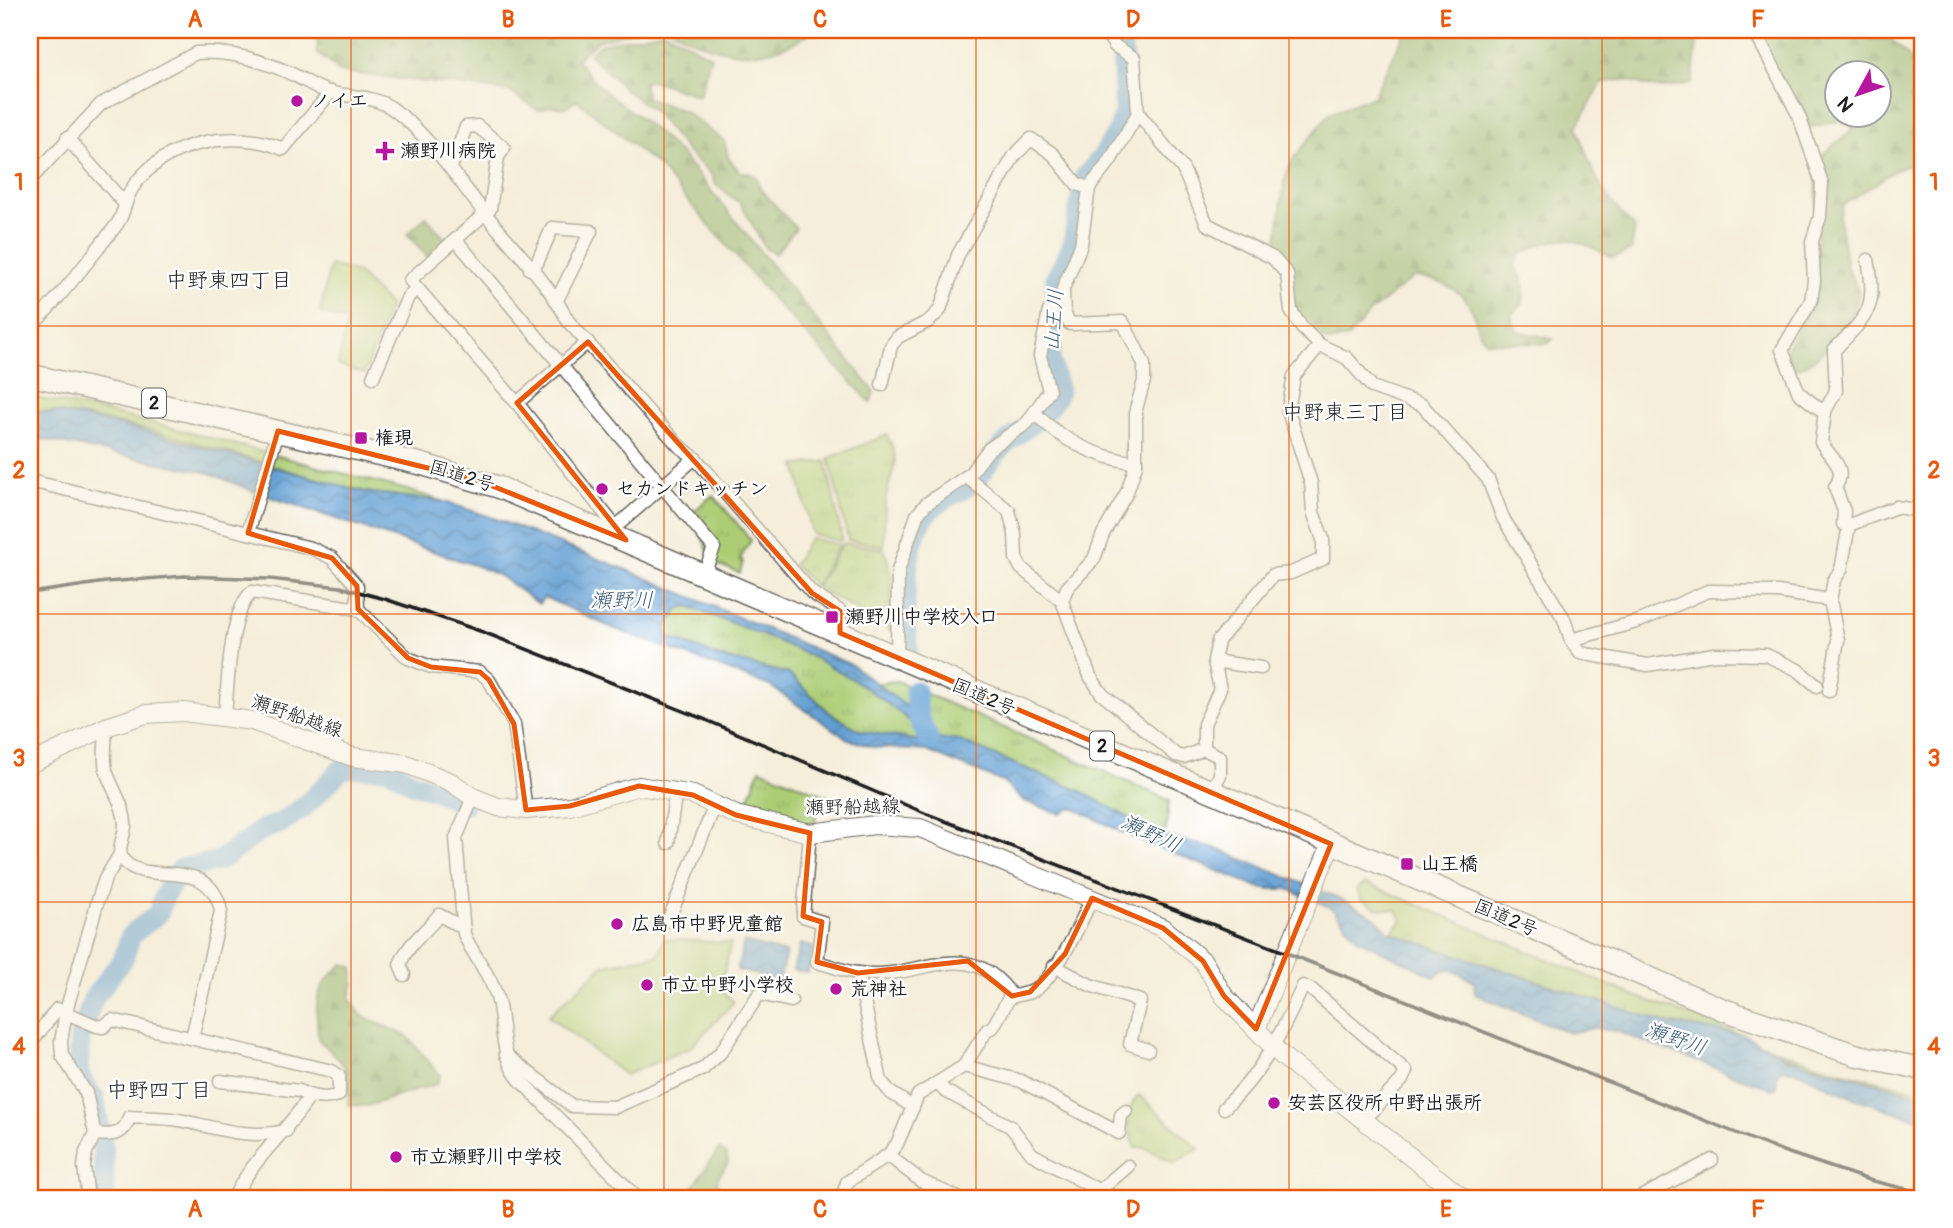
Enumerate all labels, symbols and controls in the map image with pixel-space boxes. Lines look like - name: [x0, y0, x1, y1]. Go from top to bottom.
- text: A: [188, 5, 203, 34]
- text: B: [501, 5, 515, 34]
- text: C: [813, 5, 827, 34]
- text: D: [1126, 5, 1140, 34]
- text: E: [1440, 5, 1452, 34]
- text: F: [1751, 5, 1765, 34]
- north arrow: [1824, 60, 1894, 130]
- place label: ノイエ: [311, 89, 368, 113]
- text: N: [1832, 92, 1859, 117]
- marker: ノイエ: [289, 93, 305, 109]
- place label: 瀬野川病院: [401, 139, 496, 163]
- marker: 瀬野川病院: [375, 141, 395, 161]
- text: 1: [15, 168, 24, 197]
- text: 1: [1930, 168, 1939, 197]
- district label: 中野東四丁目: [166, 267, 292, 294]
- water label: 山王川: [1038, 288, 1070, 352]
- road number: 2: [142, 388, 166, 418]
- district label: 中野東三丁目: [1282, 399, 1408, 426]
- place label: 権現: [375, 426, 413, 450]
- marker: 権現: [353, 430, 369, 446]
- street label: 国道2号: [426, 455, 498, 497]
- text: 2: [13, 456, 26, 485]
- text: 2: [1928, 456, 1941, 485]
- place label: セカンドキッチン: [616, 477, 768, 501]
- marker: セカンドキッチン: [594, 481, 610, 497]
- water label: 瀬野川: [591, 587, 654, 614]
- place label: 瀬野川中学校入口: [846, 605, 998, 629]
- marker: 瀬野川中学校入口: [824, 609, 840, 625]
- street label: 国道2号: [948, 673, 1020, 721]
- street label: 瀬野船越線: [248, 689, 346, 743]
- road number: 2: [1090, 732, 1114, 760]
- text: 3: [13, 744, 25, 773]
- text: 3: [1928, 744, 1940, 773]
- street label: 瀬野船越線: [805, 794, 901, 820]
- water label: 瀬野川: [1117, 808, 1185, 860]
- place label: 山王橋: [1421, 852, 1478, 876]
- marker: 山王橋: [1399, 856, 1415, 872]
- street label: 国道2号: [1470, 894, 1542, 942]
- place label: 広島市中野児童館: [631, 912, 783, 936]
- marker: 広島市中野児童館: [609, 916, 625, 932]
- place label: 市立中野小学校: [661, 973, 794, 997]
- marker: 市立中野小学校: [639, 977, 655, 993]
- place label: 荒神社: [850, 977, 907, 1001]
- marker: 荒神社: [828, 981, 844, 997]
- water label: 瀬野川: [1642, 1016, 1710, 1062]
- text: 4: [12, 1032, 26, 1061]
- text: 4: [1927, 1032, 1941, 1061]
- district label: 中野四丁目: [107, 1077, 212, 1104]
- place label: 安芸区役所 中野出張所: [1288, 1091, 1482, 1115]
- marker: 安芸区役所 中野出張所: [1266, 1095, 1282, 1111]
- place label: 市立瀬野川中学校: [410, 1145, 562, 1169]
- marker: 市立瀬野川中学校: [388, 1149, 404, 1165]
- text: A: [188, 1195, 203, 1224]
- text: B: [501, 1195, 515, 1224]
- text: C: [813, 1195, 827, 1224]
- text: D: [1126, 1195, 1140, 1224]
- text: E: [1440, 1195, 1452, 1224]
- text: F: [1751, 1195, 1765, 1224]

